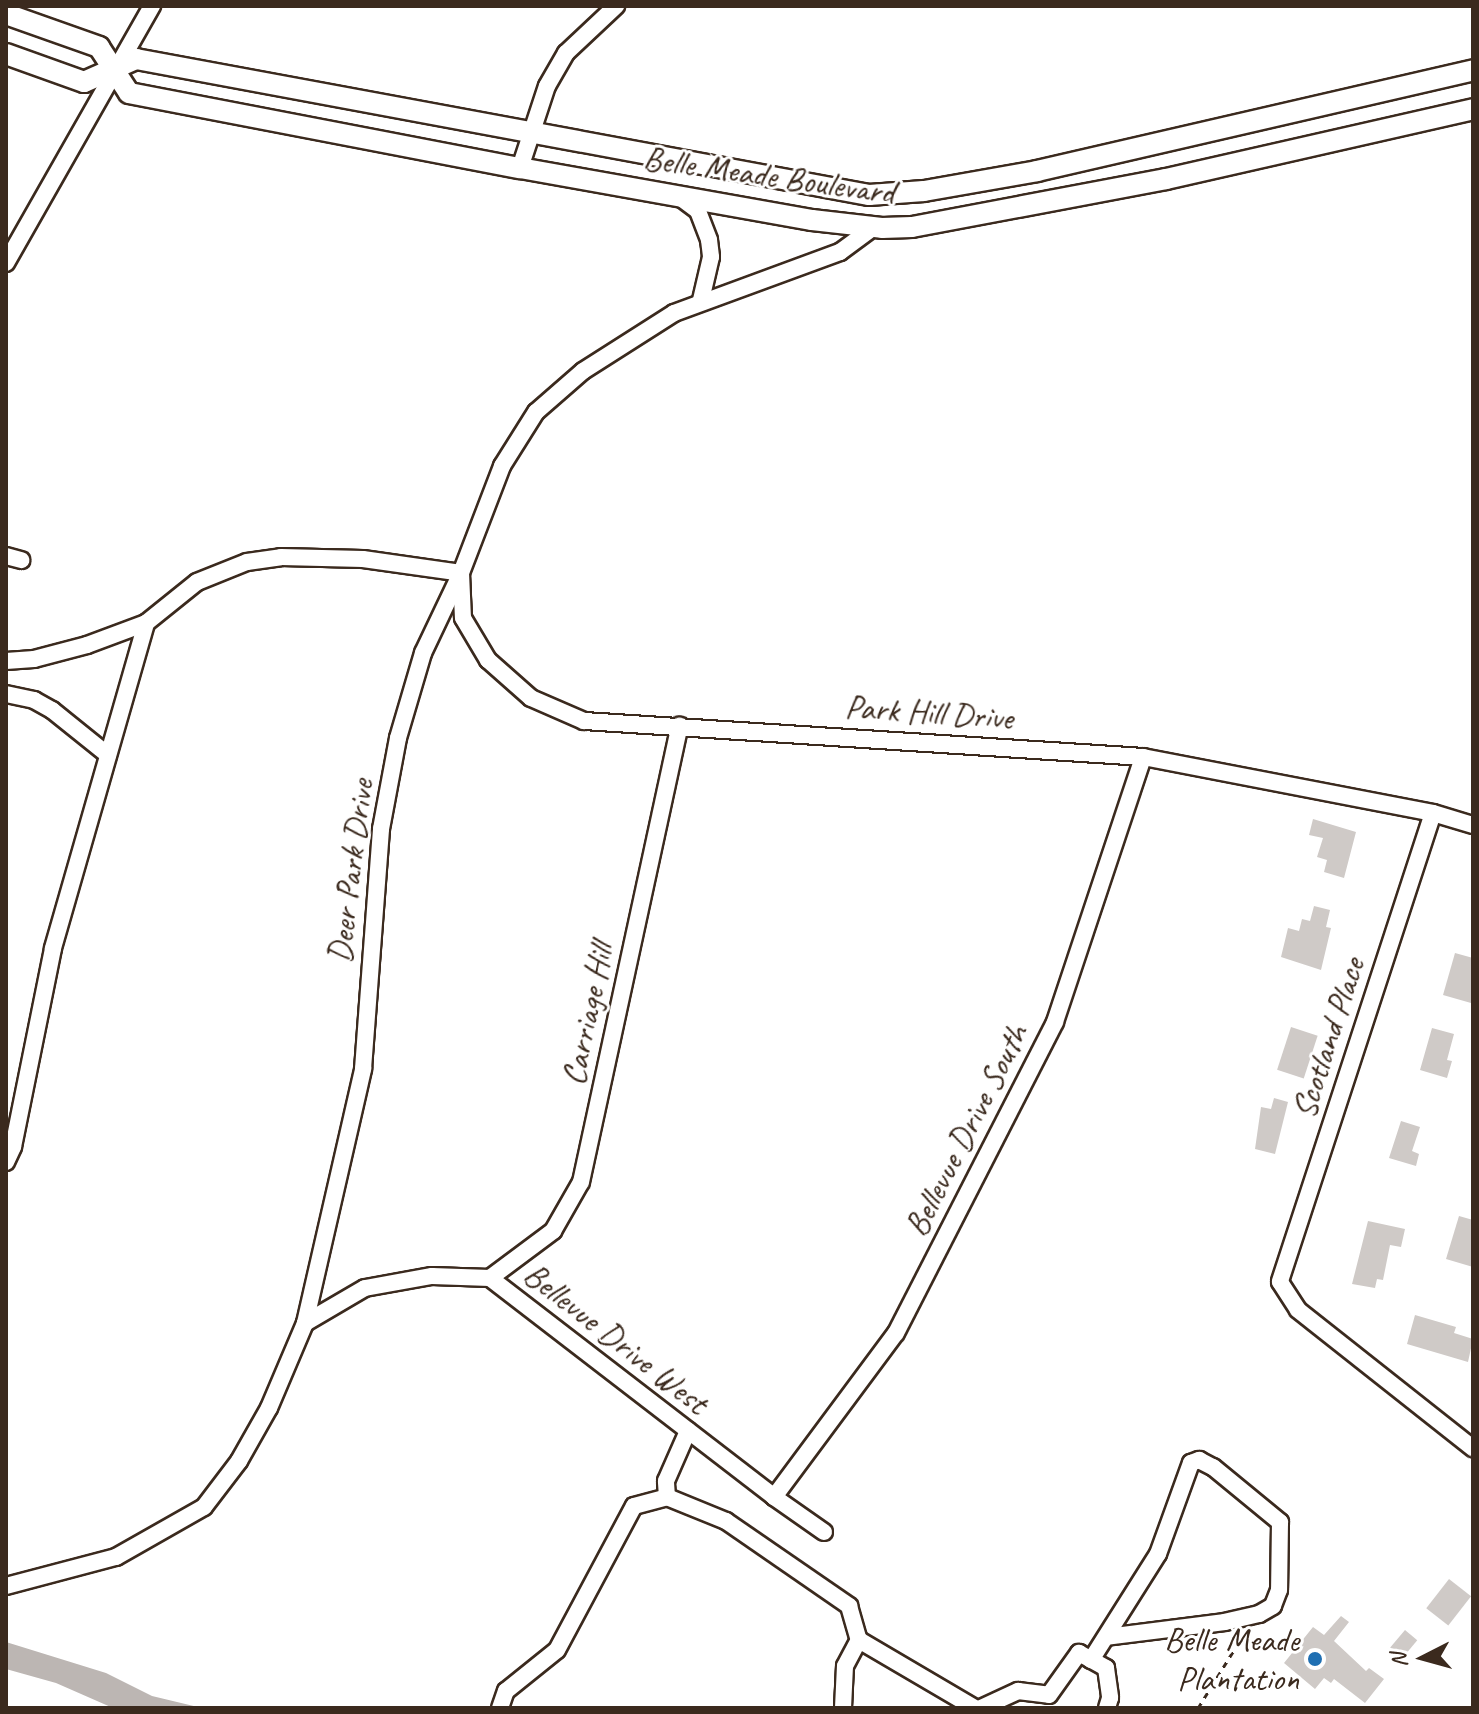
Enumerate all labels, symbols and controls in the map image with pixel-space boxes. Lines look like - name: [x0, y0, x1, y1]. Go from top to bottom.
- street label: Belle Meade Boulevard: [641, 137, 897, 213]
- street label: Park Hill Drive: [843, 686, 1015, 738]
- street label: Deer Park Drive: [318, 776, 382, 966]
- street label: Carriage Hill: [552, 939, 622, 1089]
- street label: Scotland Place: [1283, 952, 1373, 1124]
- street label: Bellevue Drive South: [895, 1018, 1037, 1242]
- street label: Bellevue Drive West: [516, 1253, 716, 1423]
- north arrow: [1383, 1618, 1463, 1698]
- place label: Belle Meade Plantation: [1166, 1619, 1299, 1698]
- marker: Belle Meade Plantation: [1306, 1650, 1324, 1668]
- text: N: [1384, 1652, 1414, 1669]

